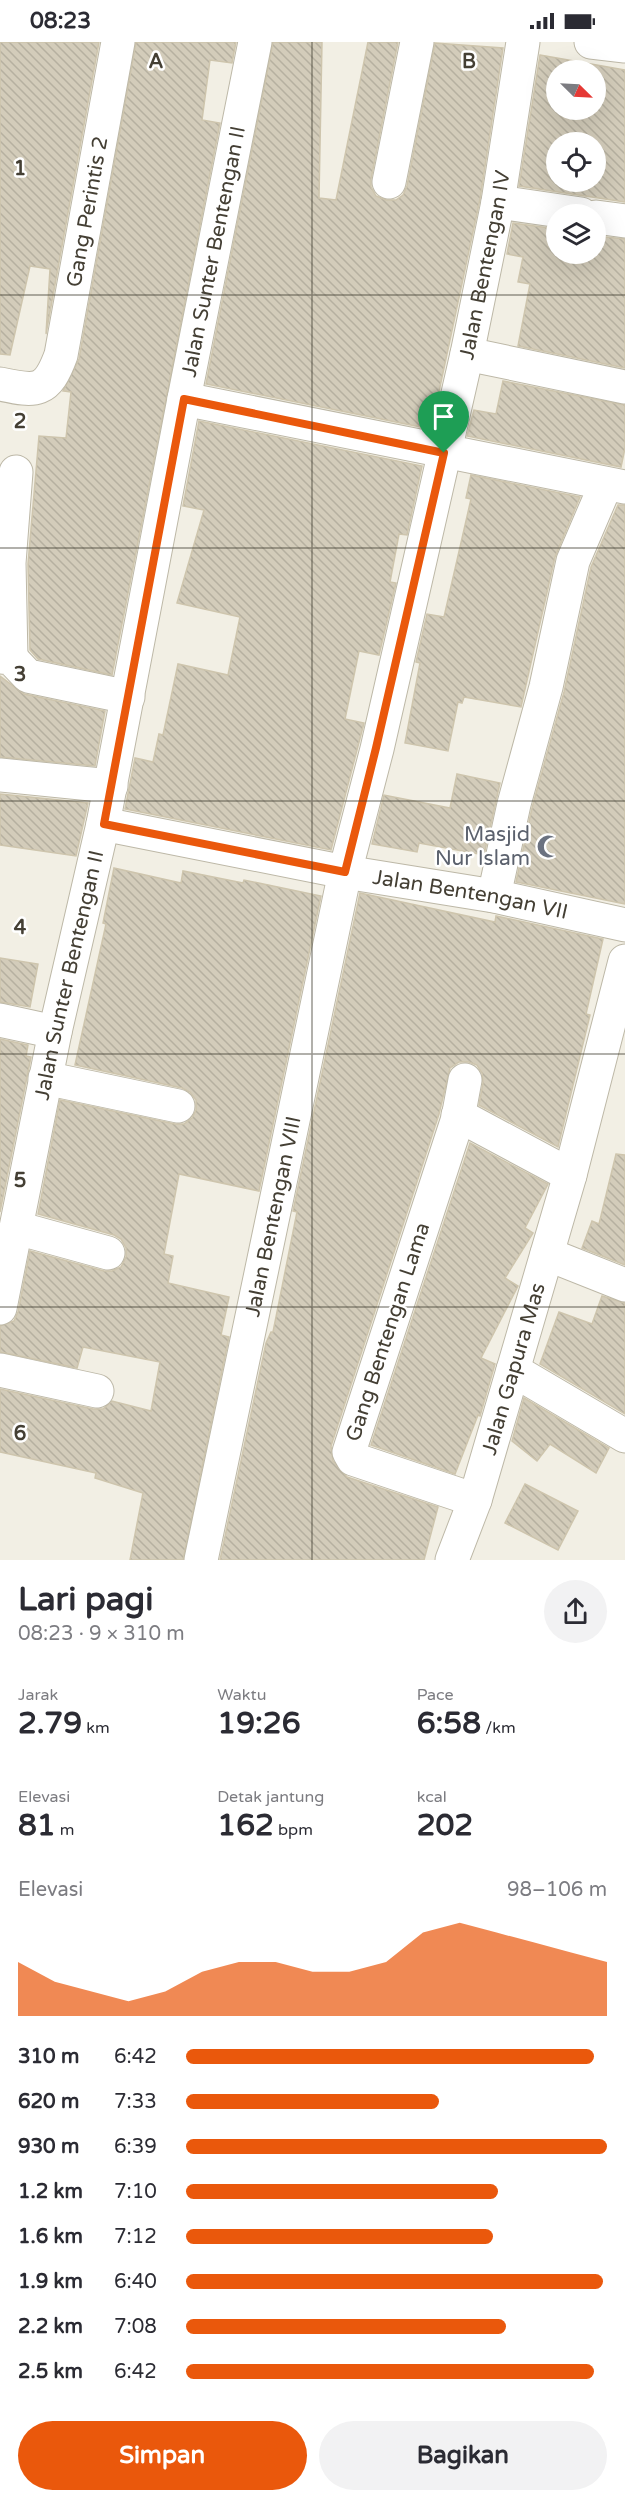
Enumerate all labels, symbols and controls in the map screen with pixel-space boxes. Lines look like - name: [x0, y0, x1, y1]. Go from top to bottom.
- text: 08:23: [30, 8, 91, 34]
- text: A: [149, 50, 164, 74]
- text: B: [462, 50, 476, 74]
- north arrow: [546, 60, 606, 120]
- map controls: [546, 60, 606, 264]
- street label: Jalan Sunter Bentengan II: [176, 124, 250, 379]
- button: locate: [546, 132, 606, 192]
- street label: Gang Perintis 2: [61, 134, 113, 289]
- text: 1: [14, 157, 26, 181]
- street label: Jalan Bentengan IV: [454, 168, 515, 362]
- button: layers: [546, 204, 606, 264]
- pin: [418, 391, 469, 453]
- icon: arrive: [427, 400, 460, 433]
- text: 2: [14, 410, 26, 434]
- text: 3: [14, 663, 26, 687]
- place label: Masjid Nur Islam: [435, 822, 530, 871]
- mosque icon: Masjid Nur Islam: [535, 833, 561, 859]
- street label: Jalan Sunter Bentengan II: [29, 848, 109, 1102]
- street label: Jalan Bentengan VII: [371, 864, 570, 925]
- text: 4: [14, 916, 27, 940]
- street label: Jalan Bentengan VIII: [240, 1114, 306, 1319]
- text: 5: [14, 1169, 26, 1193]
- street label: Gang Bentengan Lama: [341, 1219, 435, 1445]
- street label: Jalan Gapura Mas: [476, 1280, 550, 1458]
- text: 6: [14, 1422, 26, 1446]
- text: Lari pagi: [18, 1580, 153, 1619]
- button: share: [544, 1580, 607, 1643]
- text: 08:23 · 9 × 310 m: [18, 1622, 185, 1646]
- text: Jarak: [18, 1685, 58, 1705]
- text: Waktu: [217, 1685, 266, 1705]
- text: Pace: [417, 1685, 454, 1705]
- text: 2.79: [18, 1705, 82, 1742]
- text: 19:26: [217, 1705, 301, 1742]
- text: 6:58: [417, 1705, 481, 1742]
- text: km: [82, 1718, 110, 1738]
- text: /km: [481, 1718, 516, 1738]
- text: Elevasi: [18, 1787, 70, 1807]
- text: Detak jantung: [217, 1787, 324, 1807]
- text: kcal: [417, 1787, 447, 1807]
- text: 81: [18, 1807, 56, 1844]
- text: 162: [217, 1807, 274, 1844]
- text: 202: [417, 1807, 473, 1844]
- text: m: [56, 1820, 75, 1840]
- text: bpm: [274, 1820, 313, 1840]
- text: Elevasi: [18, 1878, 83, 1902]
- text: 98–106 m: [507, 1878, 607, 1902]
- text: 310 m: [18, 2045, 79, 2069]
- text: 6:42: [114, 2045, 157, 2069]
- text: 620 m: [18, 2090, 79, 2114]
- text: 7:33: [114, 2090, 157, 2114]
- text: 930 m: [18, 2135, 79, 2159]
- text: 6:39: [114, 2135, 157, 2159]
- text: 1.2 km: [18, 2180, 83, 2204]
- text: 7:10: [114, 2180, 157, 2204]
- text: 1.6 km: [18, 2225, 83, 2249]
- text: 7:12: [114, 2225, 157, 2249]
- text: 1.9 km: [18, 2270, 83, 2294]
- text: 6:40: [114, 2270, 157, 2294]
- text: 2.2 km: [18, 2315, 83, 2339]
- text: 7:08: [114, 2315, 157, 2339]
- text: 2.5 km: [18, 2360, 83, 2384]
- text: 6:42: [114, 2360, 157, 2384]
- button: Simpan: [18, 2421, 307, 2490]
- button: Bagikan: [319, 2421, 607, 2490]

